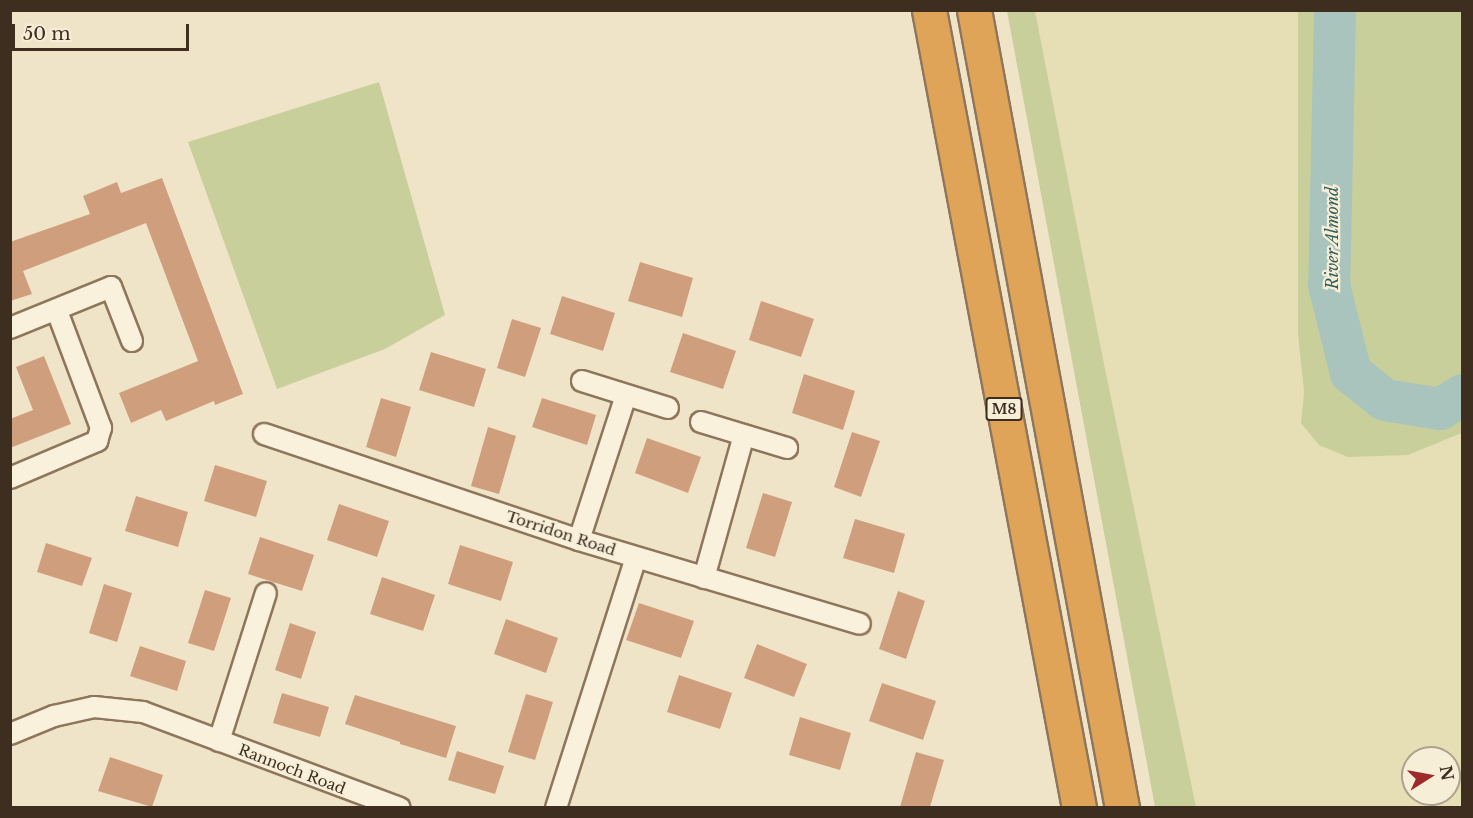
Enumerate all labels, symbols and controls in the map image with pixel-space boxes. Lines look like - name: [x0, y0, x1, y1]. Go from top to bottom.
- scale bar: [15, 12, 192, 50]
- text: 50 m: [23, 23, 71, 45]
- water label: River Almond: [1322, 186, 1342, 290]
- road number: M8: [984, 398, 1024, 420]
- street label: Torridon Road: [504, 507, 618, 559]
- street label: Rannoch Road: [236, 740, 348, 798]
- north arrow: [1401, 746, 1461, 806]
- text: N: [1435, 764, 1458, 782]

